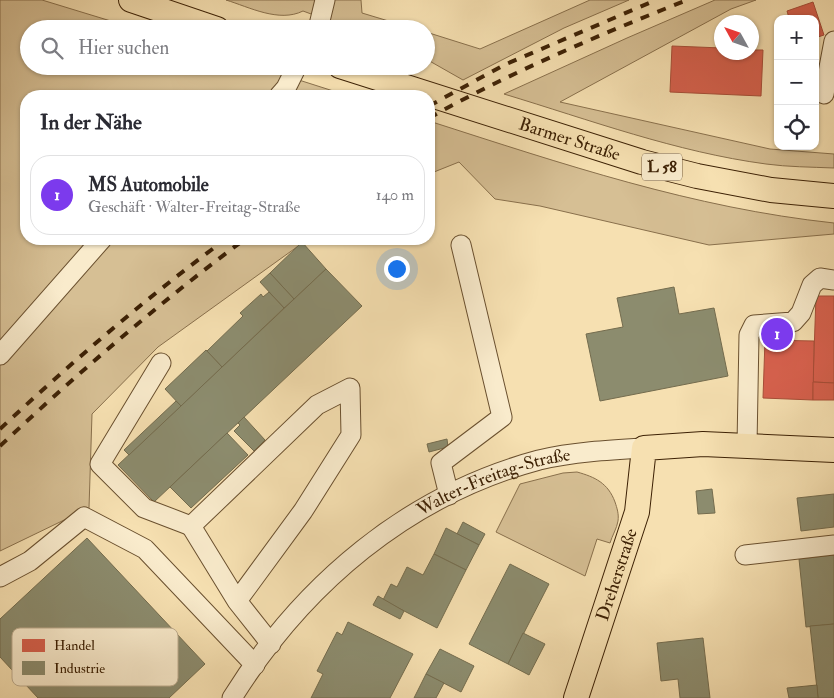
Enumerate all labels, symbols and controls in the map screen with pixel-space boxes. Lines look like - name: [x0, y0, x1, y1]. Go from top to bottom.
- north arrow: [714, 15, 759, 60]
- map controls: [774, 15, 819, 150]
- button: +: [774, 15, 819, 60]
- search box: [20, 20, 435, 75]
- icon: search: [38, 34, 66, 62]
- text: Hier suchen: [78, 36, 169, 60]
- button: −: [774, 60, 819, 105]
- button: locate: [774, 105, 819, 150]
- text: In der Nähe: [40, 109, 142, 136]
- street label: Barmer Straße: [516, 112, 624, 166]
- road number: L 58: [642, 154, 682, 180]
- text: MS Automobile: [88, 173, 209, 197]
- text: 1: [54, 185, 60, 205]
- text: 140 m: [376, 185, 414, 205]
- text: Geschäft · Walter-Freitag-Straße: [88, 197, 300, 217]
- your location: [384, 256, 410, 282]
- pin: 1: [761, 315, 793, 353]
- street label: Walter-Freitag-Straße: [412, 443, 572, 521]
- street label: Dreherstraße: [591, 525, 643, 624]
- legend: [12, 628, 178, 686]
- text: Handel: [54, 637, 95, 654]
- text: Industrie: [54, 660, 105, 677]

